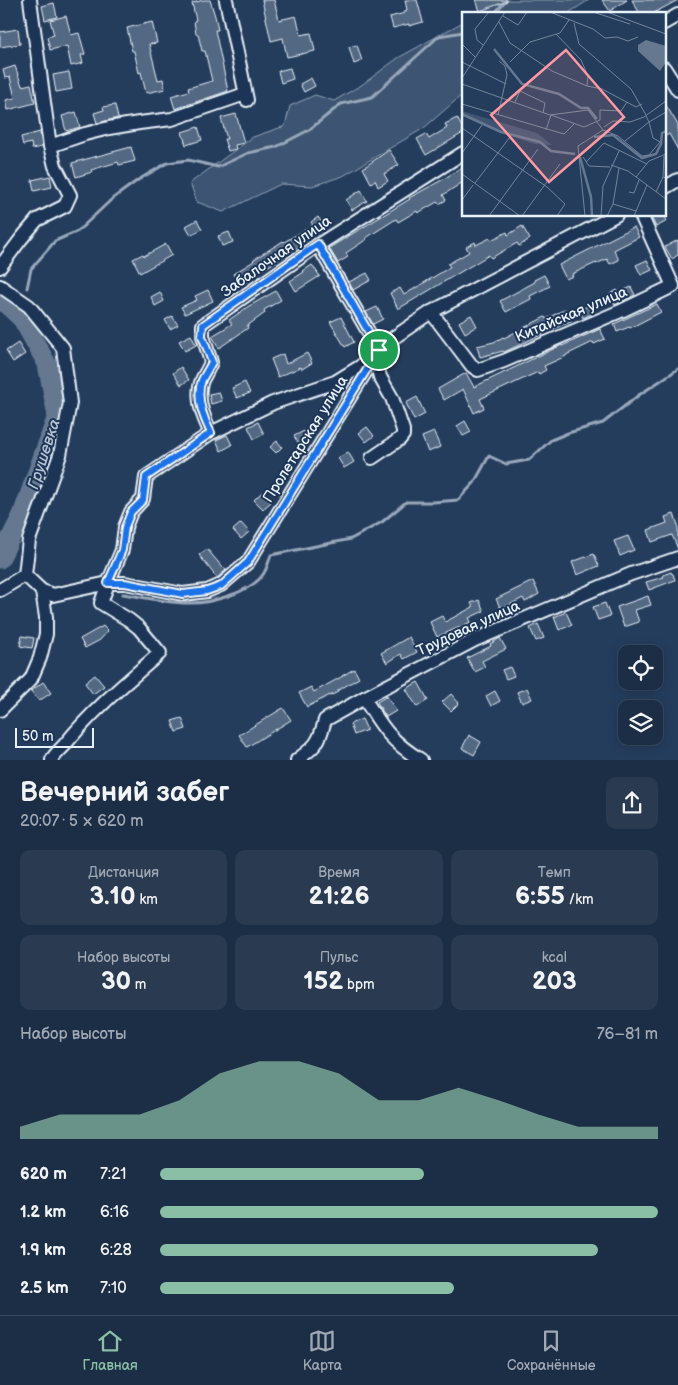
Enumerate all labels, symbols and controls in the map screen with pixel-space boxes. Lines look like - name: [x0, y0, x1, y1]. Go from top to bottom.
- inset map: [462, 12, 666, 216]
- street label: Забалочная улица: [218, 211, 335, 302]
- street label: Китайская улица: [512, 282, 630, 347]
- pin: [358, 329, 400, 371]
- icon: arrive: [365, 336, 393, 364]
- street label: Пролетарская улица: [259, 372, 352, 506]
- water label: Грушевка: [24, 417, 65, 492]
- street label: Трудовая улица: [414, 596, 523, 661]
- map controls: [618, 645, 663, 745]
- button: locate: [618, 645, 663, 690]
- button: layers: [618, 700, 663, 745]
- scale bar: [15, 725, 94, 748]
- text: 50 m: [22, 728, 54, 745]
- text: Вечерний забег: [20, 776, 229, 809]
- button: share: [606, 777, 658, 829]
- text: 20:07 · 5 × 620 m: [20, 812, 143, 831]
- text: Дистанция: [88, 864, 159, 881]
- text: Время: [318, 864, 360, 881]
- text: Темп: [538, 864, 571, 881]
- text: 3.10: [89, 881, 136, 912]
- text: 21:26: [308, 881, 370, 912]
- text: 6:55: [515, 881, 565, 912]
- text: km: [136, 891, 158, 908]
- text: /km: [565, 891, 594, 908]
- text: Набор высоты: [77, 949, 170, 966]
- text: Пульс: [320, 949, 358, 966]
- text: kcal: [542, 949, 567, 966]
- text: 30: [101, 966, 131, 997]
- text: 152: [303, 966, 343, 997]
- text: 203: [532, 966, 577, 997]
- text: m: [131, 976, 146, 993]
- text: bpm: [343, 976, 375, 993]
- text: Набор высоты: [20, 1025, 127, 1044]
- text: 76–81 m: [597, 1025, 658, 1044]
- text: 620 m: [20, 1165, 67, 1184]
- text: 7:21: [100, 1165, 126, 1184]
- text: 1.2 km: [20, 1203, 66, 1222]
- text: 6:16: [100, 1203, 129, 1222]
- text: 1.9 km: [20, 1241, 66, 1260]
- text: 6:28: [100, 1241, 132, 1260]
- text: 2.5 km: [20, 1279, 69, 1298]
- text: 7:10: [100, 1279, 127, 1298]
- tab: Главная: [82, 1327, 138, 1374]
- tab: Карта: [303, 1327, 342, 1374]
- tab: Сохранённые: [507, 1327, 596, 1374]

